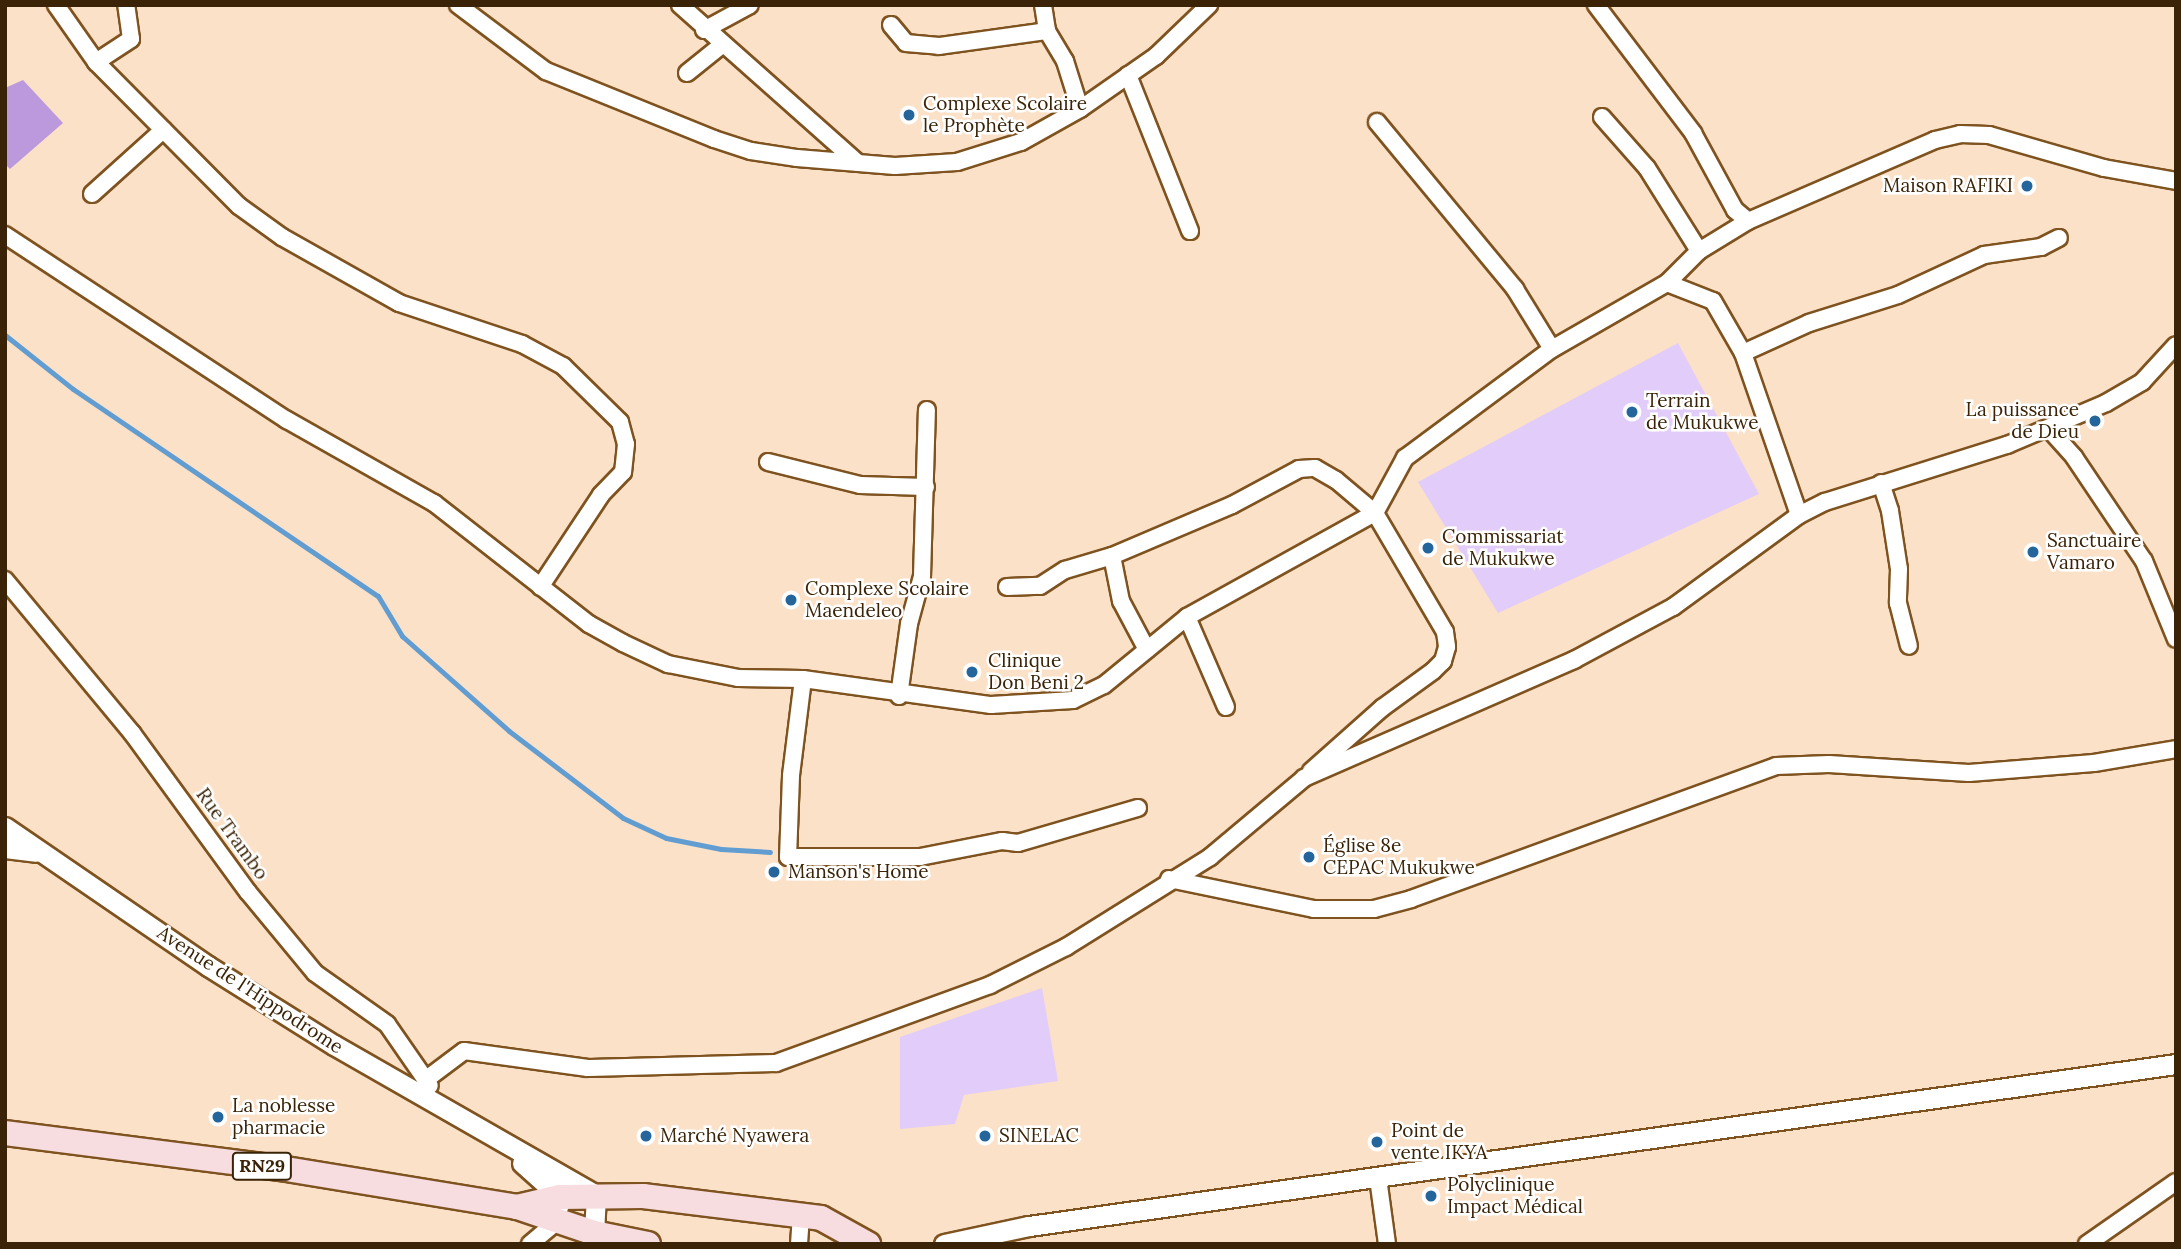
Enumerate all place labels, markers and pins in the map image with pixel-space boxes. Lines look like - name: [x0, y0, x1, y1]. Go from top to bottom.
- place label: Complexe Scolaire le Prophète: [923, 93, 1087, 137]
- marker: Complexe Scolaire le Prophète: [901, 107, 917, 123]
- place label: Maison RAFIKI: [1883, 175, 2013, 197]
- marker: Maison RAFIKI: [2019, 178, 2035, 194]
- place label: Terrain de Mukukwe: [1646, 390, 1758, 434]
- place label: La puissance de Dieu: [1966, 399, 2079, 443]
- marker: Terrain de Mukukwe: [1624, 404, 1640, 420]
- marker: La puissance de Dieu: [2085, 411, 2105, 431]
- place label: Commissariat de Mukukwe: [1442, 526, 1564, 570]
- place label: Sanctuaire Vamaro: [2047, 530, 2141, 574]
- marker: Commissariat de Mukukwe: [1420, 540, 1436, 556]
- marker: Sanctuaire Vamaro: [2025, 544, 2041, 560]
- place label: Complexe Scolaire Maendeleo: [805, 578, 969, 622]
- marker: Complexe Scolaire Maendeleo: [783, 592, 799, 608]
- place label: Clinique Don Beni 2: [988, 650, 1084, 694]
- marker: Clinique Don Beni 2: [962, 662, 982, 682]
- place label: Église 8e CEPAC Mukukwe: [1323, 835, 1475, 879]
- marker: Église 8e CEPAC Mukukwe: [1301, 849, 1317, 865]
- place label: Manson's Home: [788, 861, 929, 883]
- marker: Manson's Home: [766, 864, 782, 880]
- place label: La noblesse pharmacie: [232, 1095, 335, 1139]
- marker: La noblesse pharmacie: [210, 1109, 226, 1125]
- place label: Point de vente IKYA: [1391, 1120, 1487, 1164]
- place label: Marché Nyawera: [660, 1125, 809, 1147]
- place label: SINELAC: [999, 1125, 1079, 1147]
- marker: Marché Nyawera: [638, 1128, 654, 1144]
- marker: SINELAC: [977, 1128, 993, 1144]
- marker: Point de vente IKYA: [1369, 1134, 1385, 1150]
- place label: Polyclinique Impact Médical: [1447, 1174, 1583, 1218]
- marker: Polyclinique Impact Médical: [1421, 1186, 1441, 1206]

